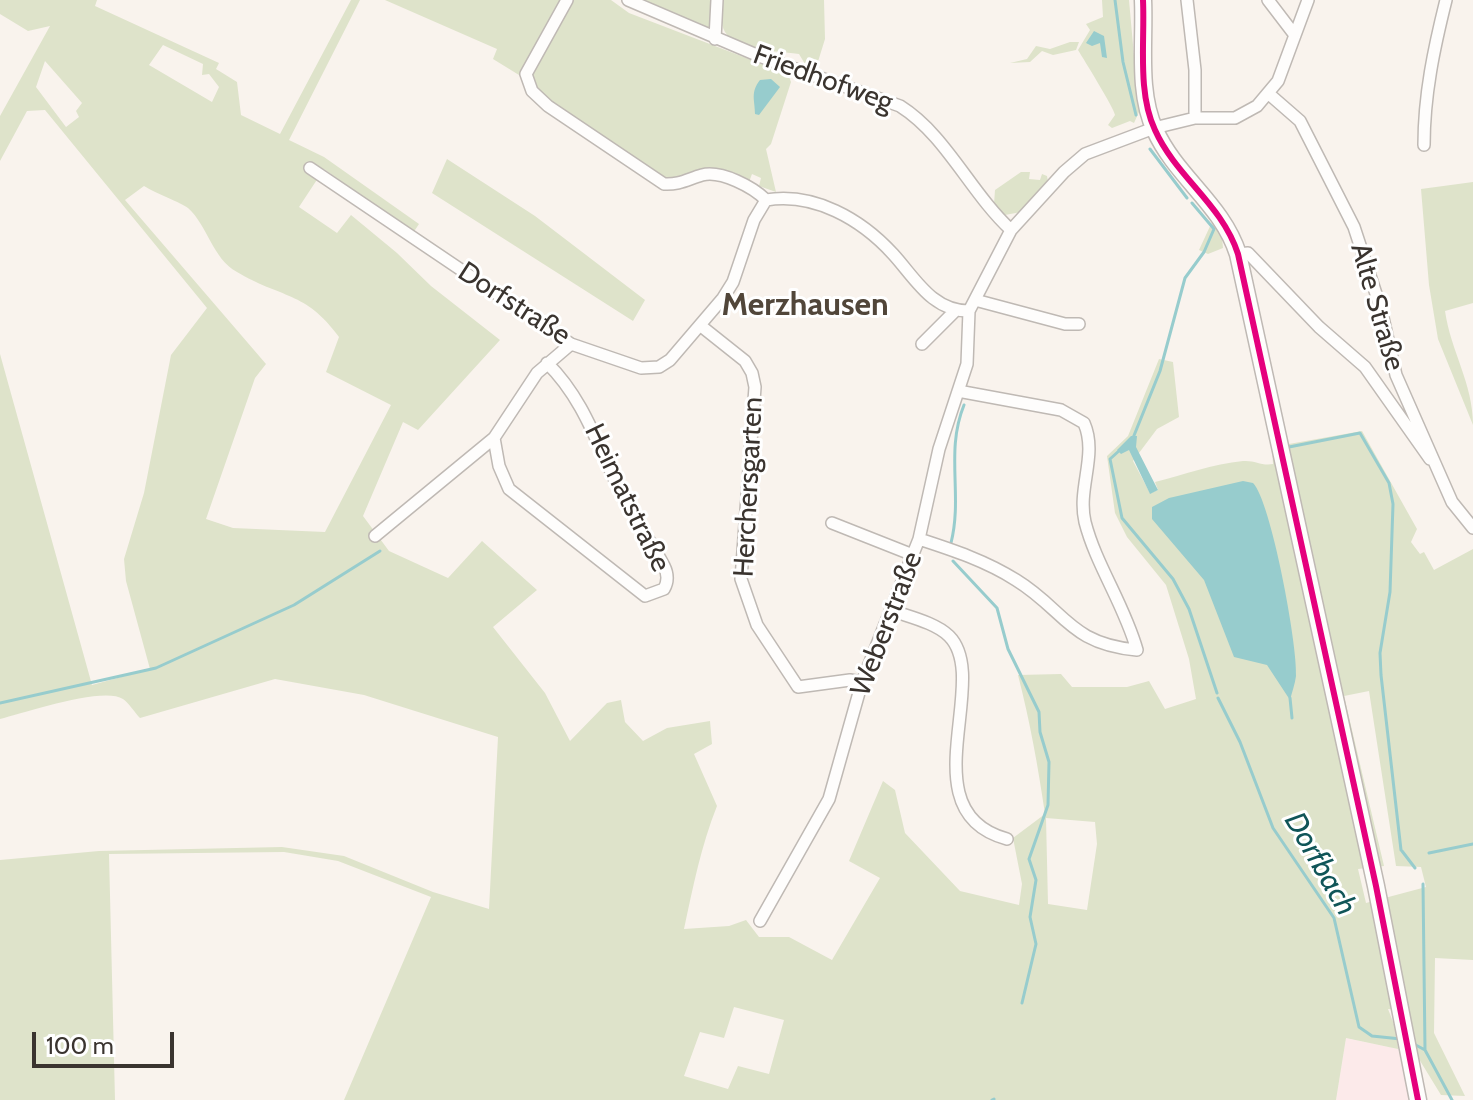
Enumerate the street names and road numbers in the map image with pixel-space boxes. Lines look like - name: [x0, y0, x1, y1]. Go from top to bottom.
- street label: Friedhofweg: [749, 38, 897, 120]
- street label: Alte Straße: [1343, 239, 1411, 375]
- street label: Dorfstraße: [452, 255, 576, 353]
- street label: Herchersgarten: [728, 396, 770, 578]
- street label: Heimatstraße: [577, 419, 677, 577]
- street label: Weberstraße: [844, 547, 930, 701]

